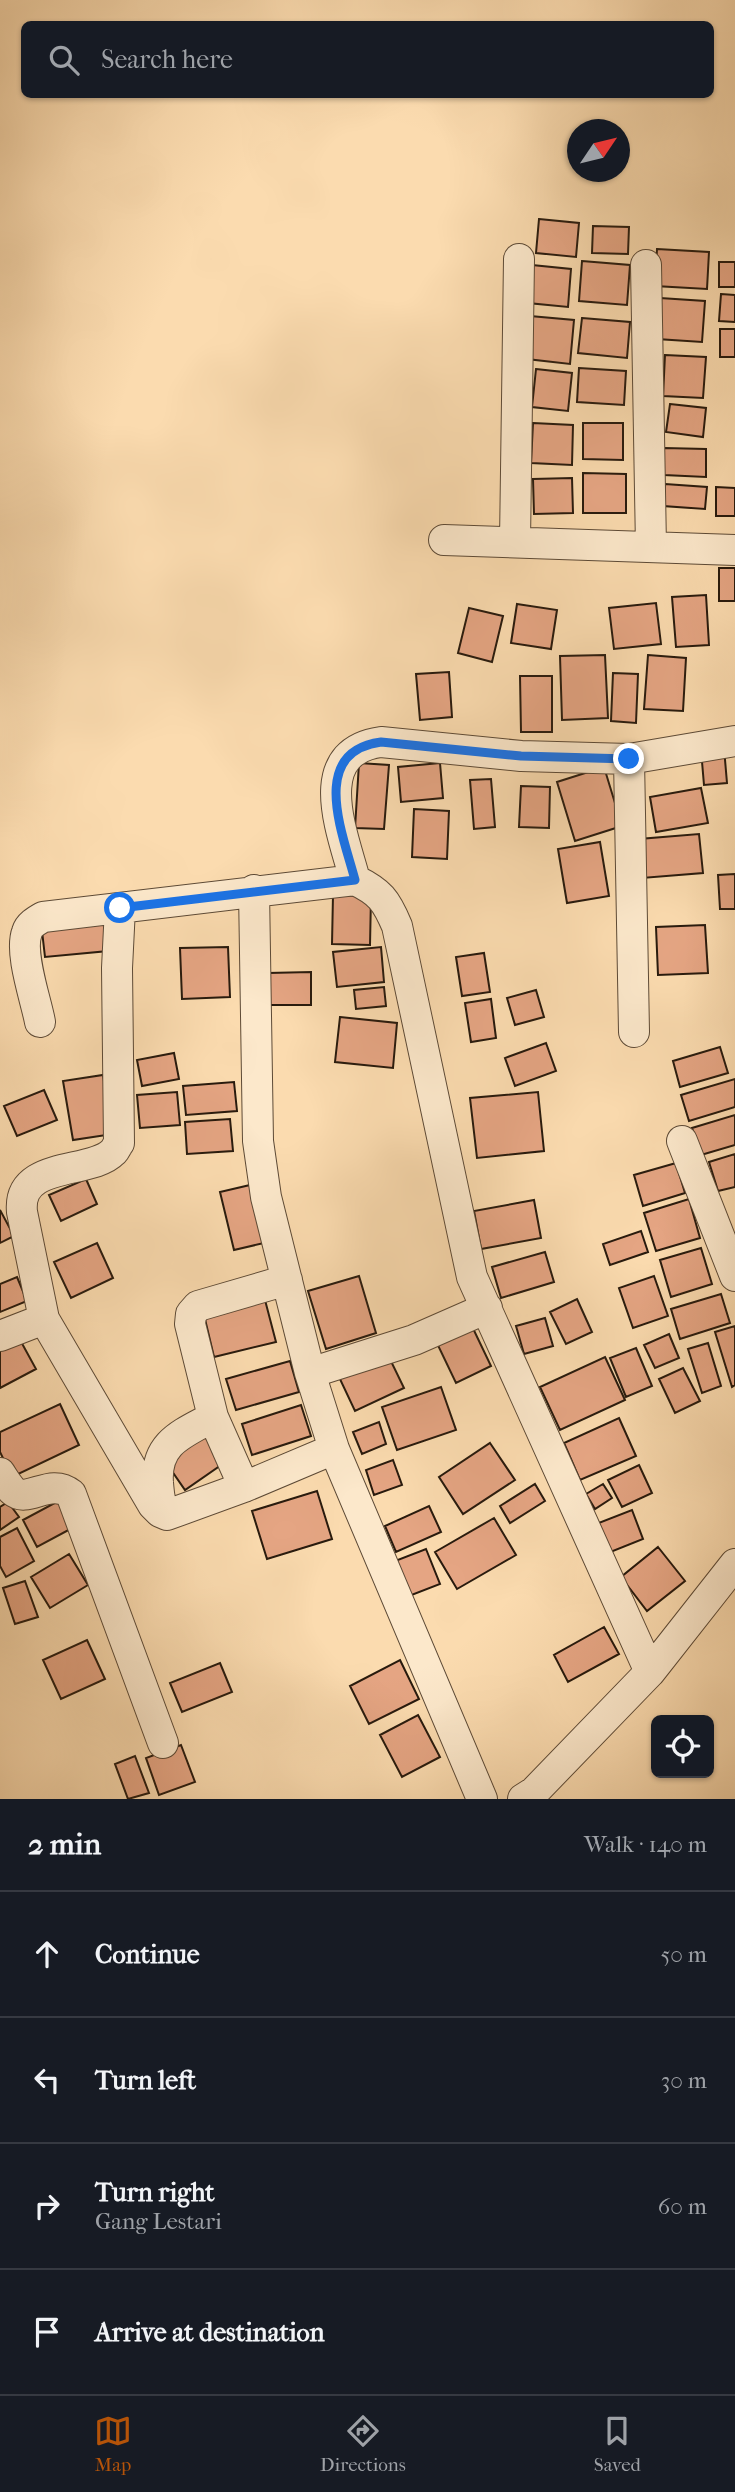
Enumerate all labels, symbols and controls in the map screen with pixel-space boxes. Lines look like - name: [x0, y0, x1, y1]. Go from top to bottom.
- search box: [21, 21, 714, 98]
- icon: search: [45, 41, 83, 79]
- text: Search here: [101, 44, 233, 75]
- north arrow: [567, 119, 630, 182]
- route end: [613, 743, 644, 774]
- route start: [104, 892, 135, 923]
- map controls: [651, 1715, 714, 1778]
- button: locate: [651, 1715, 714, 1778]
- text: 2 min: [28, 1827, 101, 1862]
- text: Walk · 140 m: [584, 1831, 707, 1858]
- icon: ahead: [28, 1935, 66, 1973]
- text: Continue: [95, 1939, 200, 1970]
- text: 50 m: [660, 1941, 707, 1968]
- icon: left: [28, 2061, 66, 2099]
- text: Turn left: [95, 2065, 196, 2096]
- text: 30 m: [661, 2067, 707, 2094]
- text: Turn right: [95, 2177, 215, 2208]
- icon: right: [28, 2187, 66, 2225]
- text: 60 m: [658, 2193, 707, 2220]
- text: Gang Lestari: [95, 2208, 222, 2235]
- icon: arrive: [28, 2313, 66, 2351]
- text: Arrive at destination: [95, 2317, 325, 2348]
- tab: Map: [94, 2412, 132, 2476]
- tab: Directions: [320, 2412, 406, 2476]
- tab: Saved: [594, 2412, 641, 2476]

